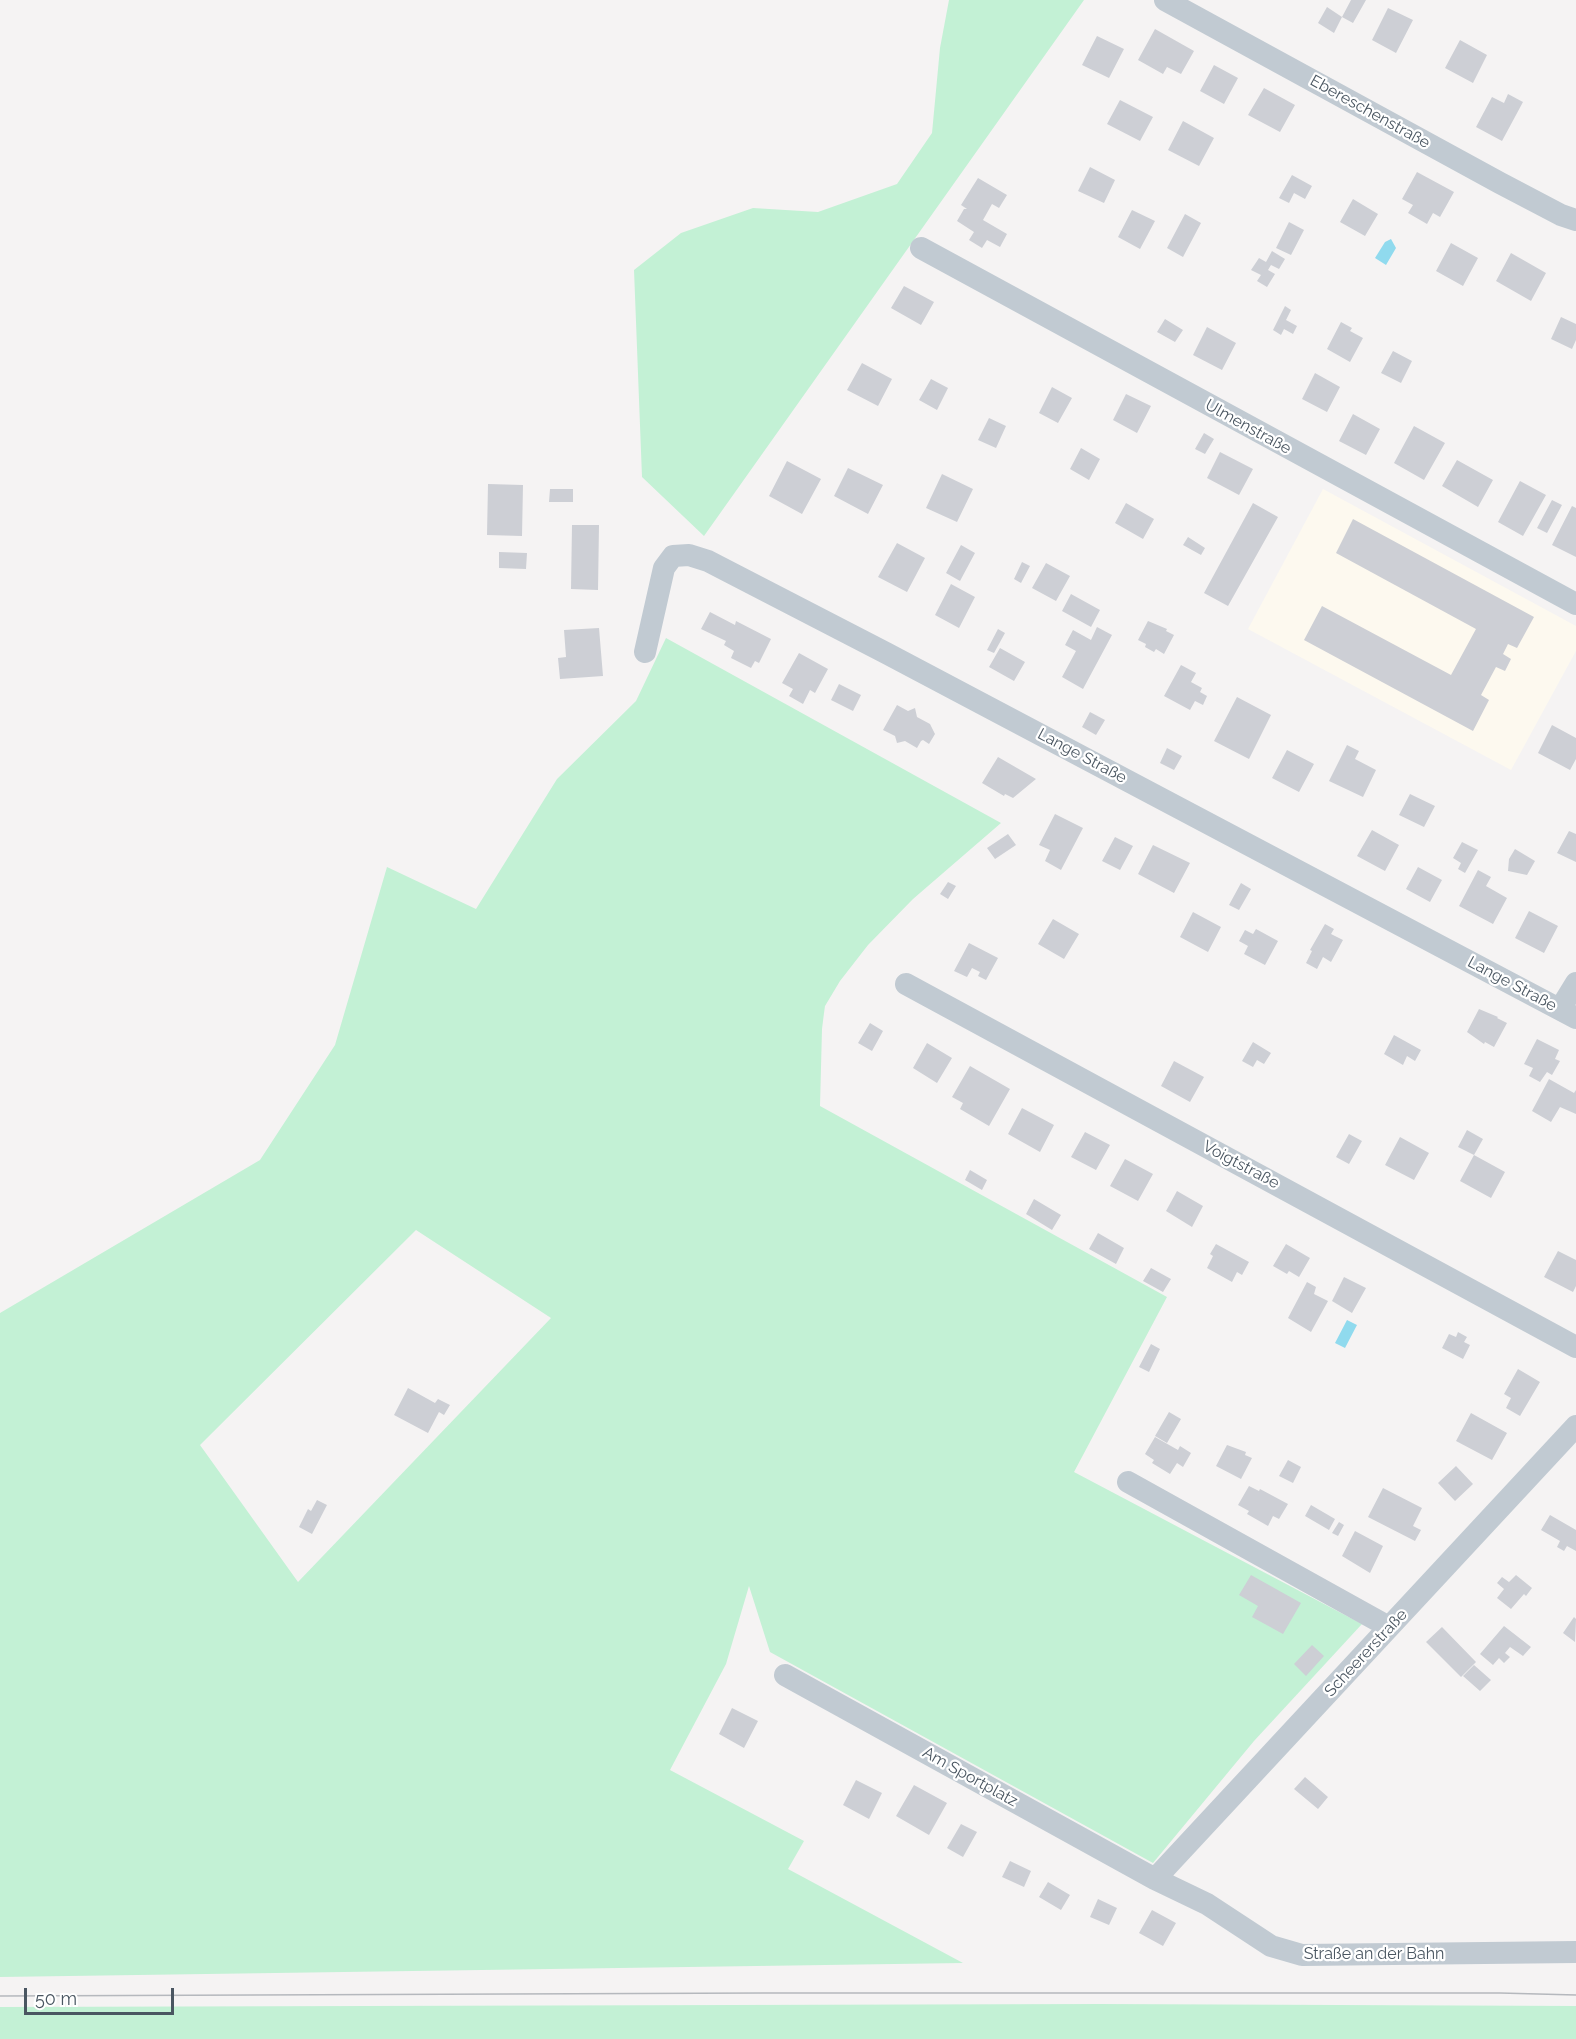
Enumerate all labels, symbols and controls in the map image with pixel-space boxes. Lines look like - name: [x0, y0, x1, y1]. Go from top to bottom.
- street label: Ebereschenstraße: [1307, 71, 1433, 153]
- street label: Ulmenstraße: [1202, 395, 1294, 459]
- street label: Lange Straße: [1034, 724, 1130, 788]
- street label: Lange Straße: [1464, 952, 1560, 1016]
- street label: Voigtstraße: [1200, 1137, 1282, 1193]
- street label: Scheererstraße: [1321, 1605, 1411, 1701]
- street label: Am Sportplatz: [919, 1743, 1021, 1811]
- street label: Straße an der Bahn: [1304, 1944, 1444, 1964]
- scale bar: [27, 1976, 177, 2014]
- text: 50 m: [35, 1988, 77, 2009]

